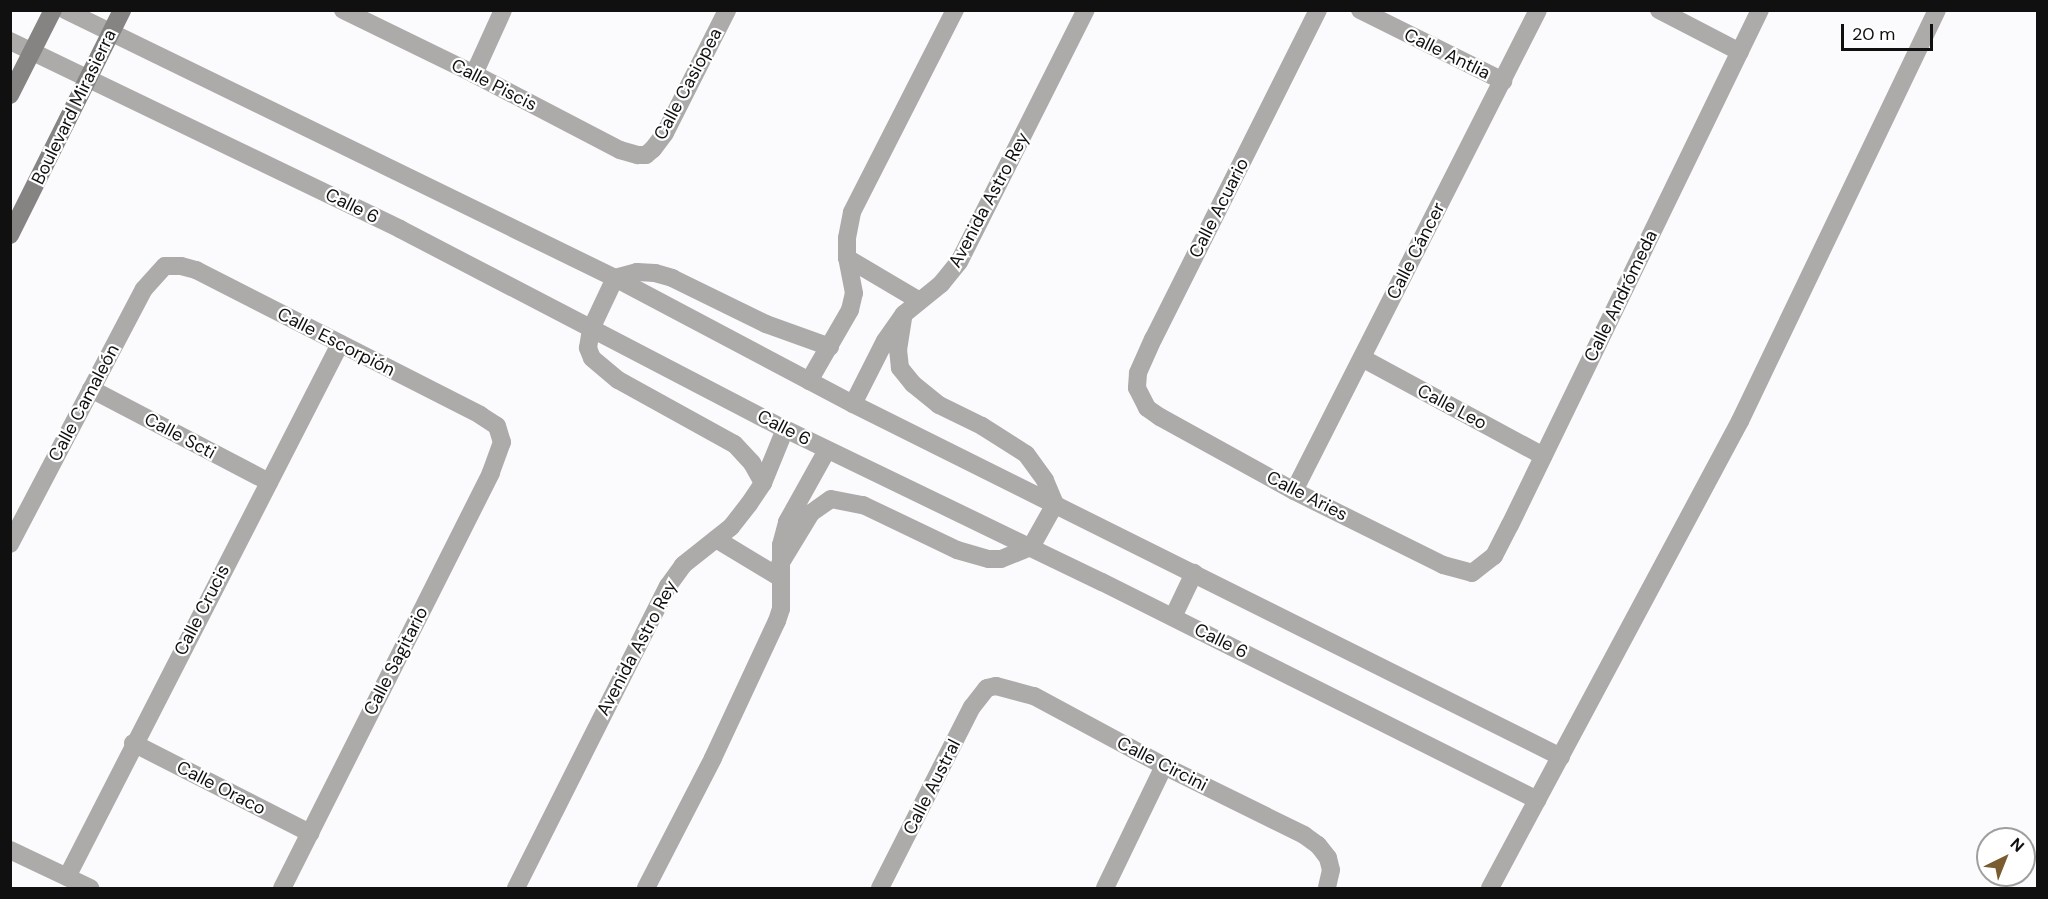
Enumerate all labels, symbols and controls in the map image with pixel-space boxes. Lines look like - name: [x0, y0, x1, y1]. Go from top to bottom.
- scale bar: [1844, 12, 1936, 50]
- text: 20 m: [1852, 22, 1895, 46]
- street label: Calle Casiopea: [649, 24, 727, 144]
- street label: Calle Antlia: [1400, 24, 1494, 84]
- street label: Boulevard Mirasierra: [27, 26, 121, 188]
- street label: Calle Piscis: [448, 54, 540, 116]
- street label: Avenida Astro Rey: [944, 129, 1034, 271]
- street label: Calle Acuario: [1185, 154, 1253, 262]
- street label: Calle 6: [322, 184, 382, 228]
- street label: Calle Cáncer: [1382, 199, 1450, 303]
- street label: Calle Andrómeda: [1580, 227, 1662, 365]
- street label: Calle Escorpión: [274, 303, 398, 381]
- street label: Calle Camaleón: [44, 341, 124, 465]
- street label: Calle Leo: [1413, 380, 1491, 434]
- street label: Calle 6: [754, 405, 814, 451]
- street label: Calle Scti: [141, 408, 219, 464]
- street label: Calle Aries: [1263, 466, 1351, 526]
- street label: Calle Crucis: [170, 561, 234, 659]
- street label: Avenida Astro Rey: [592, 577, 682, 719]
- street label: Calle Sagitario: [359, 603, 433, 719]
- street label: Calle 6: [1191, 619, 1251, 663]
- street label: Calle Circini: [1113, 732, 1211, 796]
- street label: Calle Austral: [899, 736, 965, 838]
- street label: Calle Oraco: [173, 756, 269, 820]
- north arrow: [1976, 827, 2036, 887]
- text: N: [2006, 833, 2029, 857]

